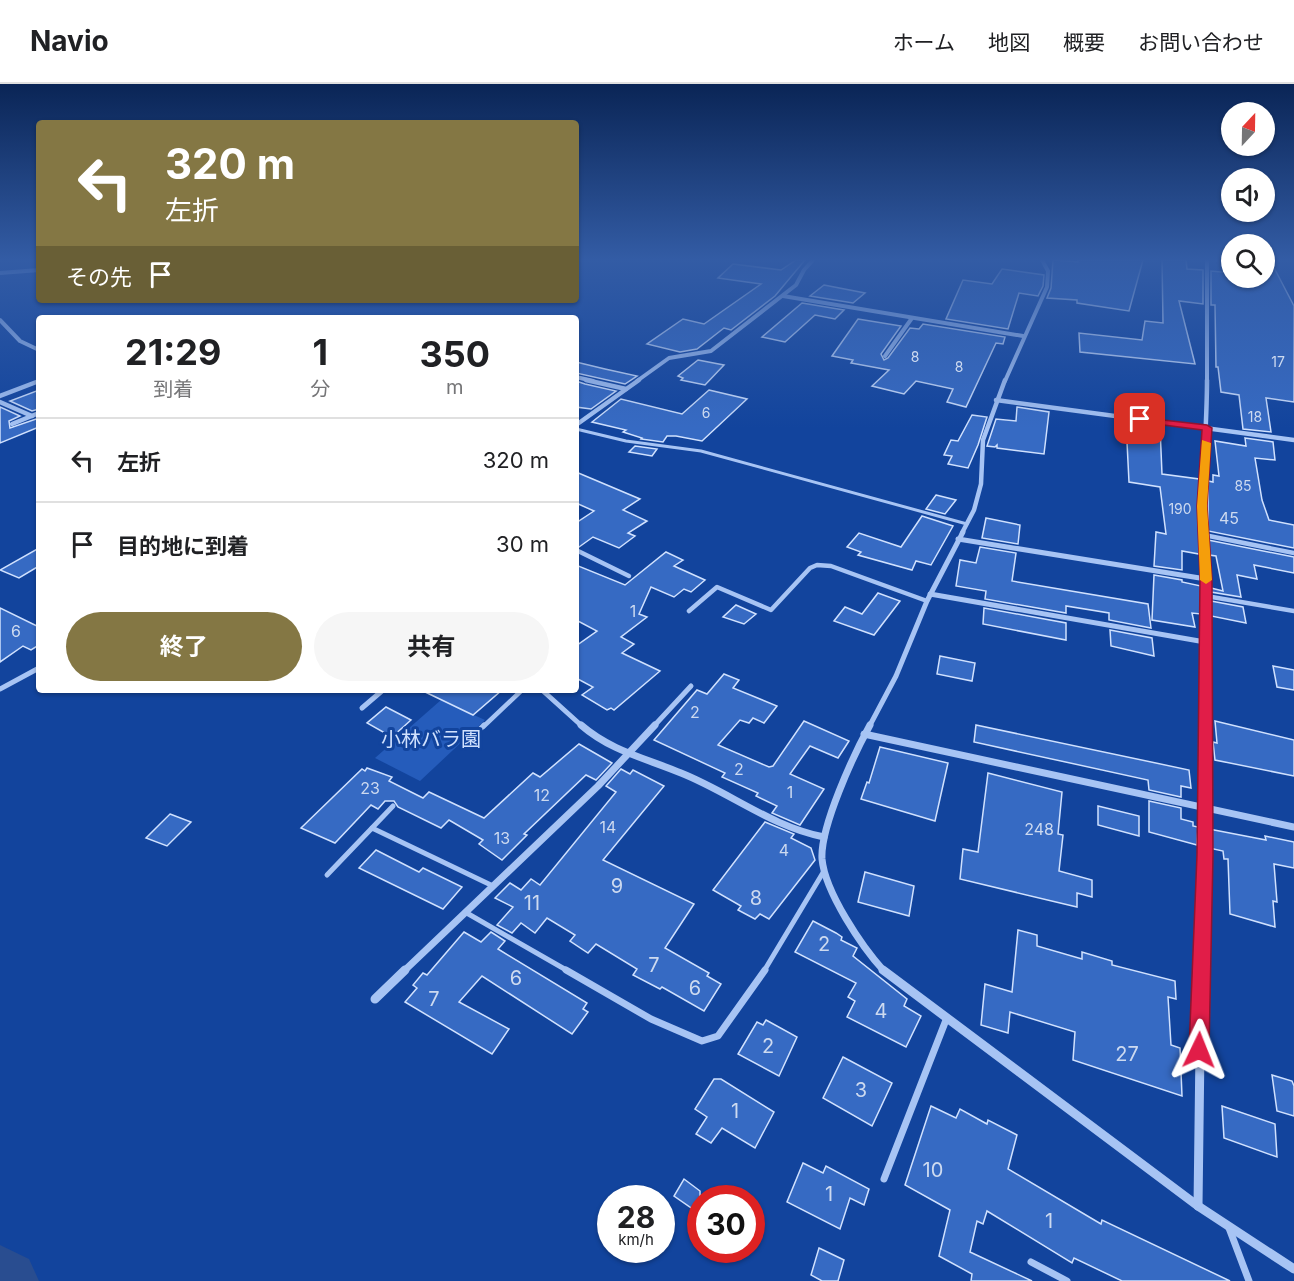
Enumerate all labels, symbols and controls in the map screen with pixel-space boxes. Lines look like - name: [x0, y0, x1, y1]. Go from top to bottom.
- text: Navio: [30, 24, 109, 58]
- text: ホーム: [893, 30, 955, 55]
- text: 地図: [988, 30, 1030, 55]
- text: 概要: [1063, 30, 1105, 55]
- text: お問い合わせ: [1138, 30, 1264, 55]
- north arrow: [1221, 102, 1275, 156]
- map controls: [1221, 102, 1275, 288]
- text: 320 m: [165, 138, 295, 189]
- icon: left: [66, 144, 144, 222]
- button: sound: [1221, 168, 1275, 222]
- text: 左折: [165, 194, 219, 227]
- button: search: [1221, 234, 1275, 288]
- icon: arrive: [144, 258, 177, 291]
- text: その先: [66, 264, 132, 290]
- text: 21:29: [125, 330, 221, 374]
- text: 1: [313, 330, 328, 374]
- text: 350: [419, 332, 490, 376]
- house number: 8: [911, 348, 919, 365]
- house number: 17: [1271, 353, 1285, 370]
- house number: 8: [955, 358, 963, 375]
- text: m: [446, 375, 463, 399]
- text: 到着: [153, 377, 193, 401]
- text: 分: [310, 377, 330, 401]
- pin: [1114, 393, 1165, 444]
- icon: arrive: [1123, 402, 1156, 435]
- house number: 6: [702, 404, 710, 421]
- house number: 18: [1248, 408, 1262, 425]
- icon: left: [66, 444, 99, 477]
- text: 320 m: [483, 447, 549, 473]
- text: 左折: [117, 449, 161, 475]
- house number: 85: [1234, 477, 1252, 494]
- house number: 190: [1168, 500, 1192, 517]
- house number: 45: [1219, 508, 1239, 528]
- icon: arrive: [66, 528, 99, 561]
- text: 30 m: [496, 531, 549, 557]
- text: 目的地に到着: [117, 533, 249, 559]
- house number: 1: [630, 601, 636, 621]
- button: 終了: [66, 612, 302, 681]
- button: 共有: [314, 612, 549, 681]
- house number: 6: [11, 621, 21, 641]
- house number: 2: [690, 702, 700, 722]
- park label: 小林バラ園: [381, 727, 481, 751]
- house number: 2: [734, 759, 744, 779]
- house number: 23: [360, 778, 380, 798]
- house number: 1: [787, 782, 793, 802]
- house number: 12: [534, 785, 550, 805]
- house number: 14: [600, 817, 616, 837]
- house number: 248: [1024, 819, 1054, 839]
- house number: 13: [494, 828, 510, 848]
- house number: 4: [779, 840, 789, 860]
- house number: 9: [611, 874, 623, 898]
- house number: 8: [750, 886, 762, 910]
- house number: 11: [524, 891, 540, 915]
- house number: 2: [818, 932, 830, 956]
- house number: 7: [648, 953, 660, 977]
- house number: 6: [510, 966, 522, 990]
- house number: 6: [689, 976, 701, 1000]
- house number: 7: [428, 987, 440, 1011]
- house number: 4: [875, 999, 887, 1023]
- position arrow: [1167, 1018, 1231, 1082]
- house number: 2: [762, 1034, 774, 1058]
- house number: 27: [1115, 1042, 1139, 1066]
- house number: 3: [855, 1078, 867, 1102]
- house number: 1: [731, 1099, 739, 1123]
- house number: 10: [923, 1158, 943, 1182]
- house number: 1: [825, 1182, 833, 1206]
- speed limit sign: 30: [687, 1185, 765, 1263]
- text: 28: [617, 1199, 655, 1235]
- house number: 1: [1045, 1209, 1053, 1233]
- text: km/h: [618, 1230, 654, 1249]

